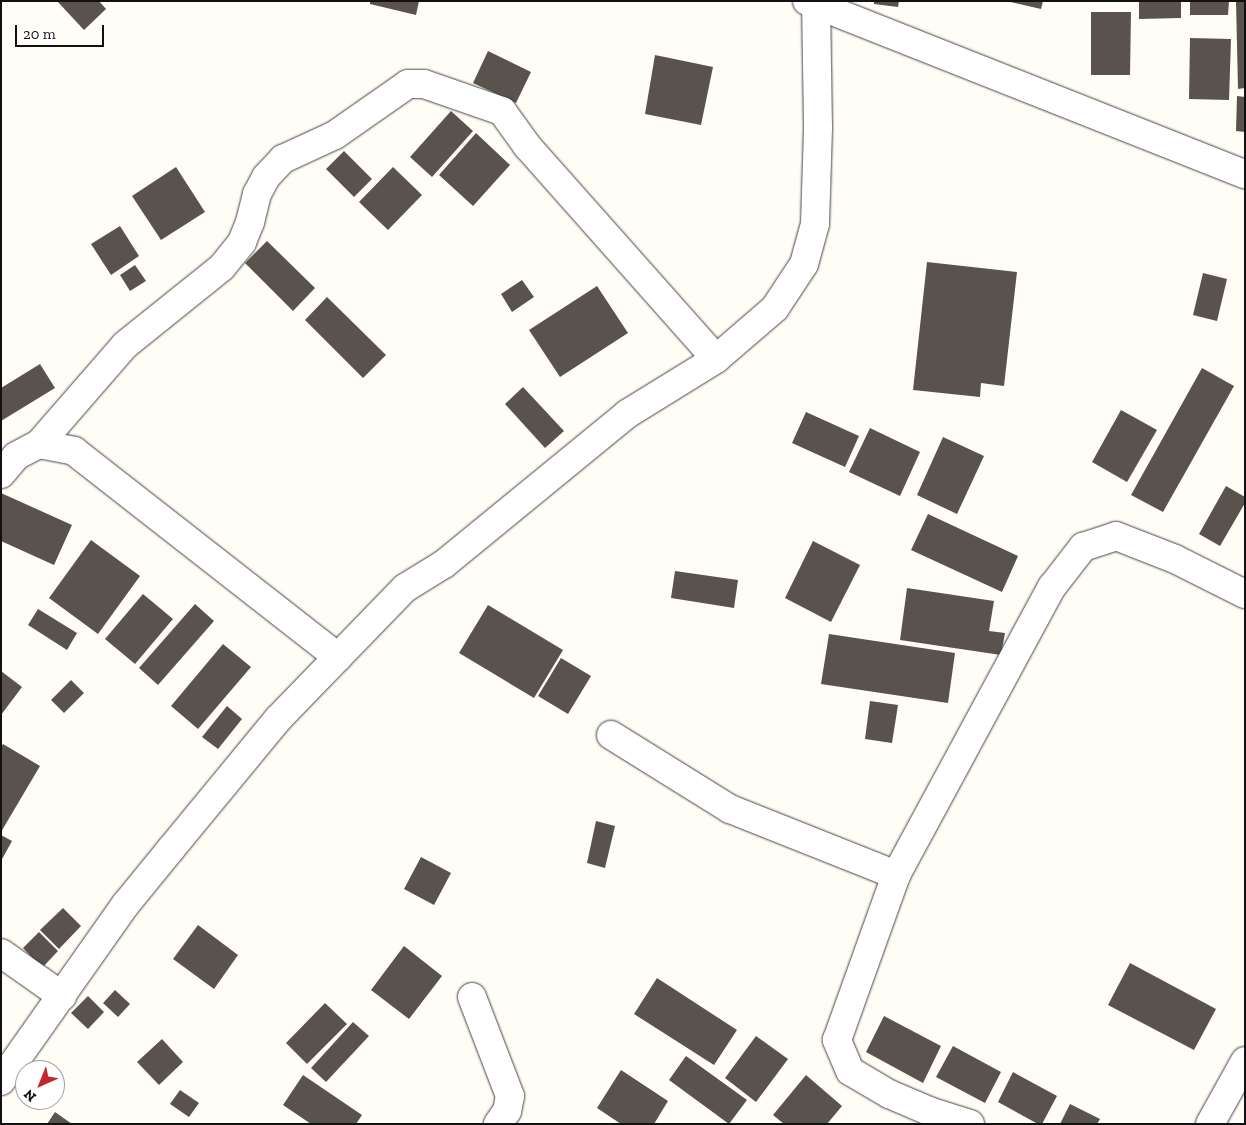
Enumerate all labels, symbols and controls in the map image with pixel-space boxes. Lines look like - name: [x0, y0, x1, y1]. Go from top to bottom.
- scale bar: [18, 15, 106, 47]
- text: 20 m: [23, 25, 56, 43]
- north arrow: [15, 1060, 65, 1110]
- text: N: [20, 1086, 40, 1105]

